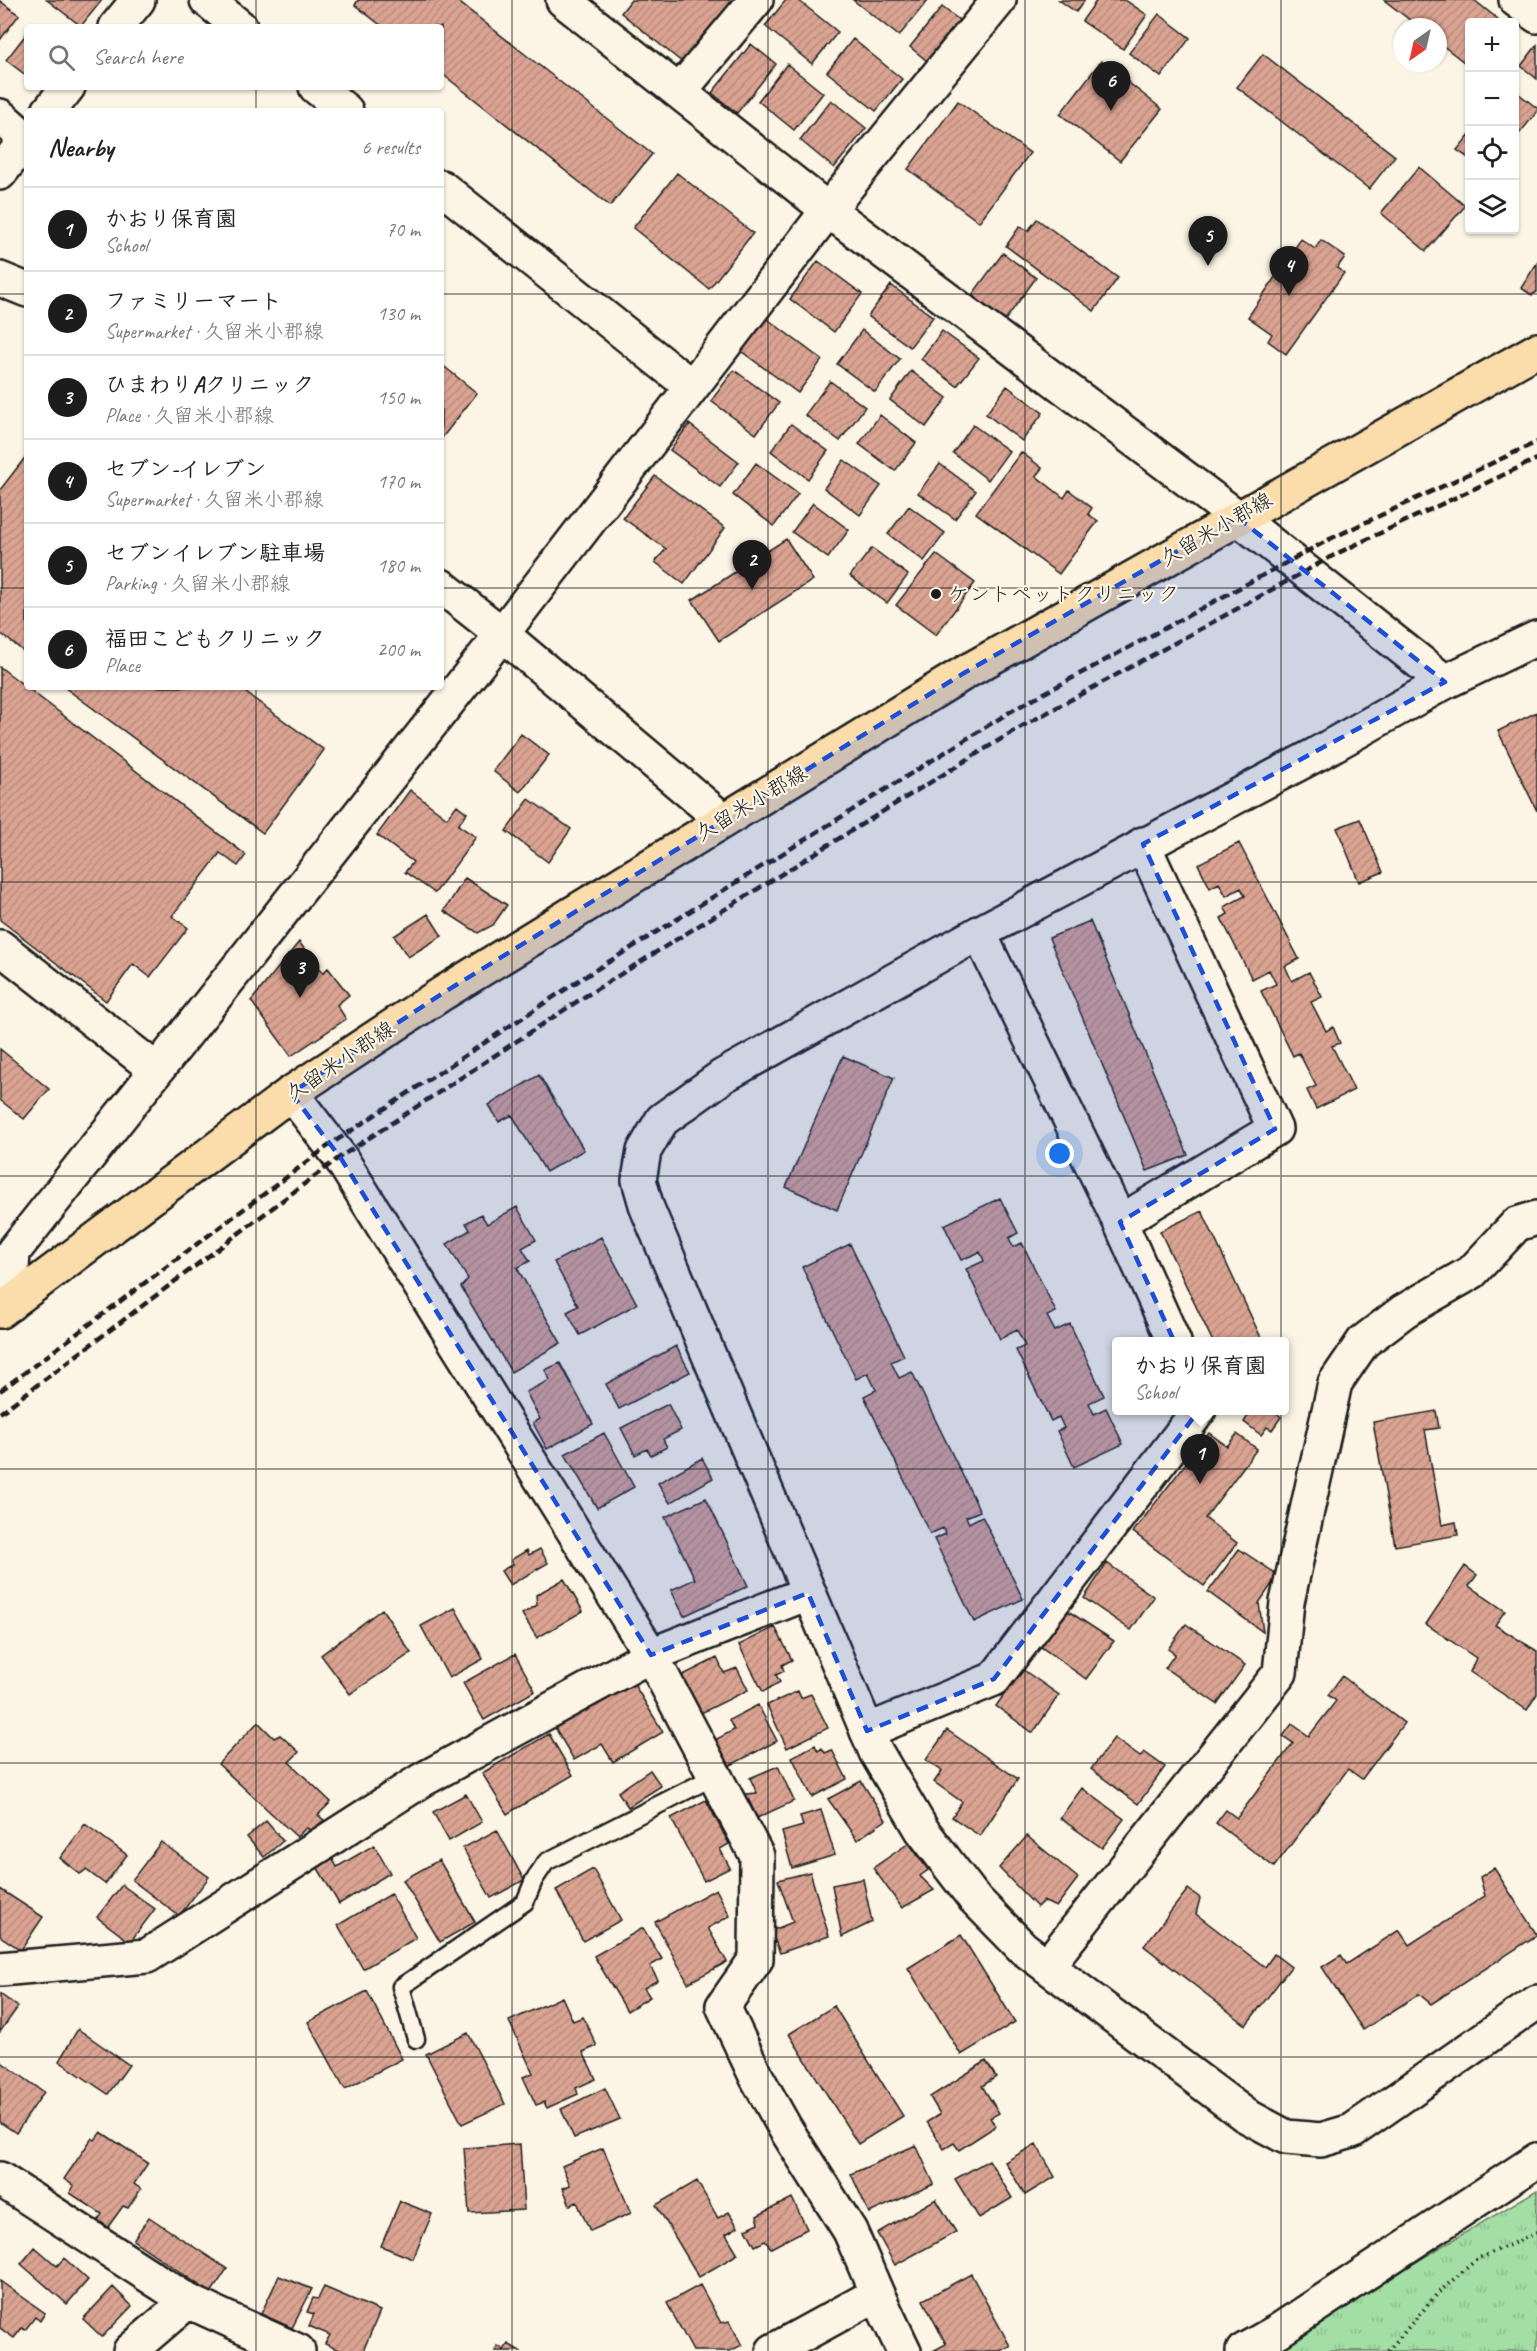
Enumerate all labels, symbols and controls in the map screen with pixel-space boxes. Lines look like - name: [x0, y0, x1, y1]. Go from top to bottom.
- north arrow: [1393, 18, 1447, 72]
- map controls: [1465, 18, 1519, 234]
- button: +: [1465, 18, 1519, 72]
- search box: [24, 24, 444, 90]
- icon: search: [45, 41, 78, 74]
- text: Search here: [93, 43, 183, 71]
- pin: 6: [1092, 62, 1130, 111]
- button: −: [1465, 72, 1519, 126]
- button: locate: [1465, 126, 1519, 180]
- text: Nearby: [48, 131, 113, 164]
- text: 6 results: [361, 135, 420, 160]
- button: layers: [1465, 180, 1519, 234]
- text: かおり保育園: [105, 205, 237, 233]
- pin: 5: [1188, 216, 1228, 266]
- text: 1: [63, 217, 72, 242]
- text: 70 m: [386, 217, 420, 242]
- text: School: [105, 233, 148, 258]
- pin: 4: [1270, 246, 1308, 296]
- text: ファミリーマート: [105, 287, 282, 315]
- text: 2: [63, 301, 72, 326]
- text: 130 m: [377, 301, 420, 326]
- text: Supermarket · 久留米小郡線: [105, 319, 323, 344]
- text: ひまわりAクリニック: [105, 371, 314, 399]
- text: 3: [63, 385, 72, 410]
- text: 150 m: [377, 385, 420, 410]
- text: Place · 久留米小郡線: [105, 403, 274, 428]
- text: セブン-イレブン: [105, 455, 266, 483]
- text: 4: [63, 469, 72, 494]
- text: 170 m: [377, 469, 420, 494]
- street label: 久留米小郡線: [1155, 486, 1277, 572]
- text: Supermarket · 久留米小郡線: [105, 487, 323, 512]
- text: セブンイレブン駐車場: [105, 539, 325, 567]
- pin: 2: [732, 540, 771, 590]
- text: 5: [63, 553, 72, 578]
- text: 180 m: [377, 553, 420, 578]
- text: Parking · 久留米小郡線: [105, 571, 290, 596]
- place label: ケントペットクリニック: [948, 581, 1179, 607]
- marker: ケントペットクリニック: [929, 587, 943, 601]
- text: 福田こどもクリニック: [105, 625, 325, 653]
- text: 6: [63, 637, 72, 662]
- text: 200 m: [377, 637, 420, 662]
- text: Place: [105, 653, 140, 678]
- street label: 久留米小郡線: [690, 759, 812, 847]
- pin: 3: [280, 948, 320, 998]
- street label: 久留米小郡線: [281, 1015, 399, 1107]
- your location: [1045, 1139, 1074, 1168]
- popup: [1112, 1337, 1289, 1415]
- text: かおり保育園: [1134, 1352, 1267, 1380]
- text: School: [1134, 1380, 1177, 1405]
- pin: 1: [1180, 1434, 1220, 1484]

